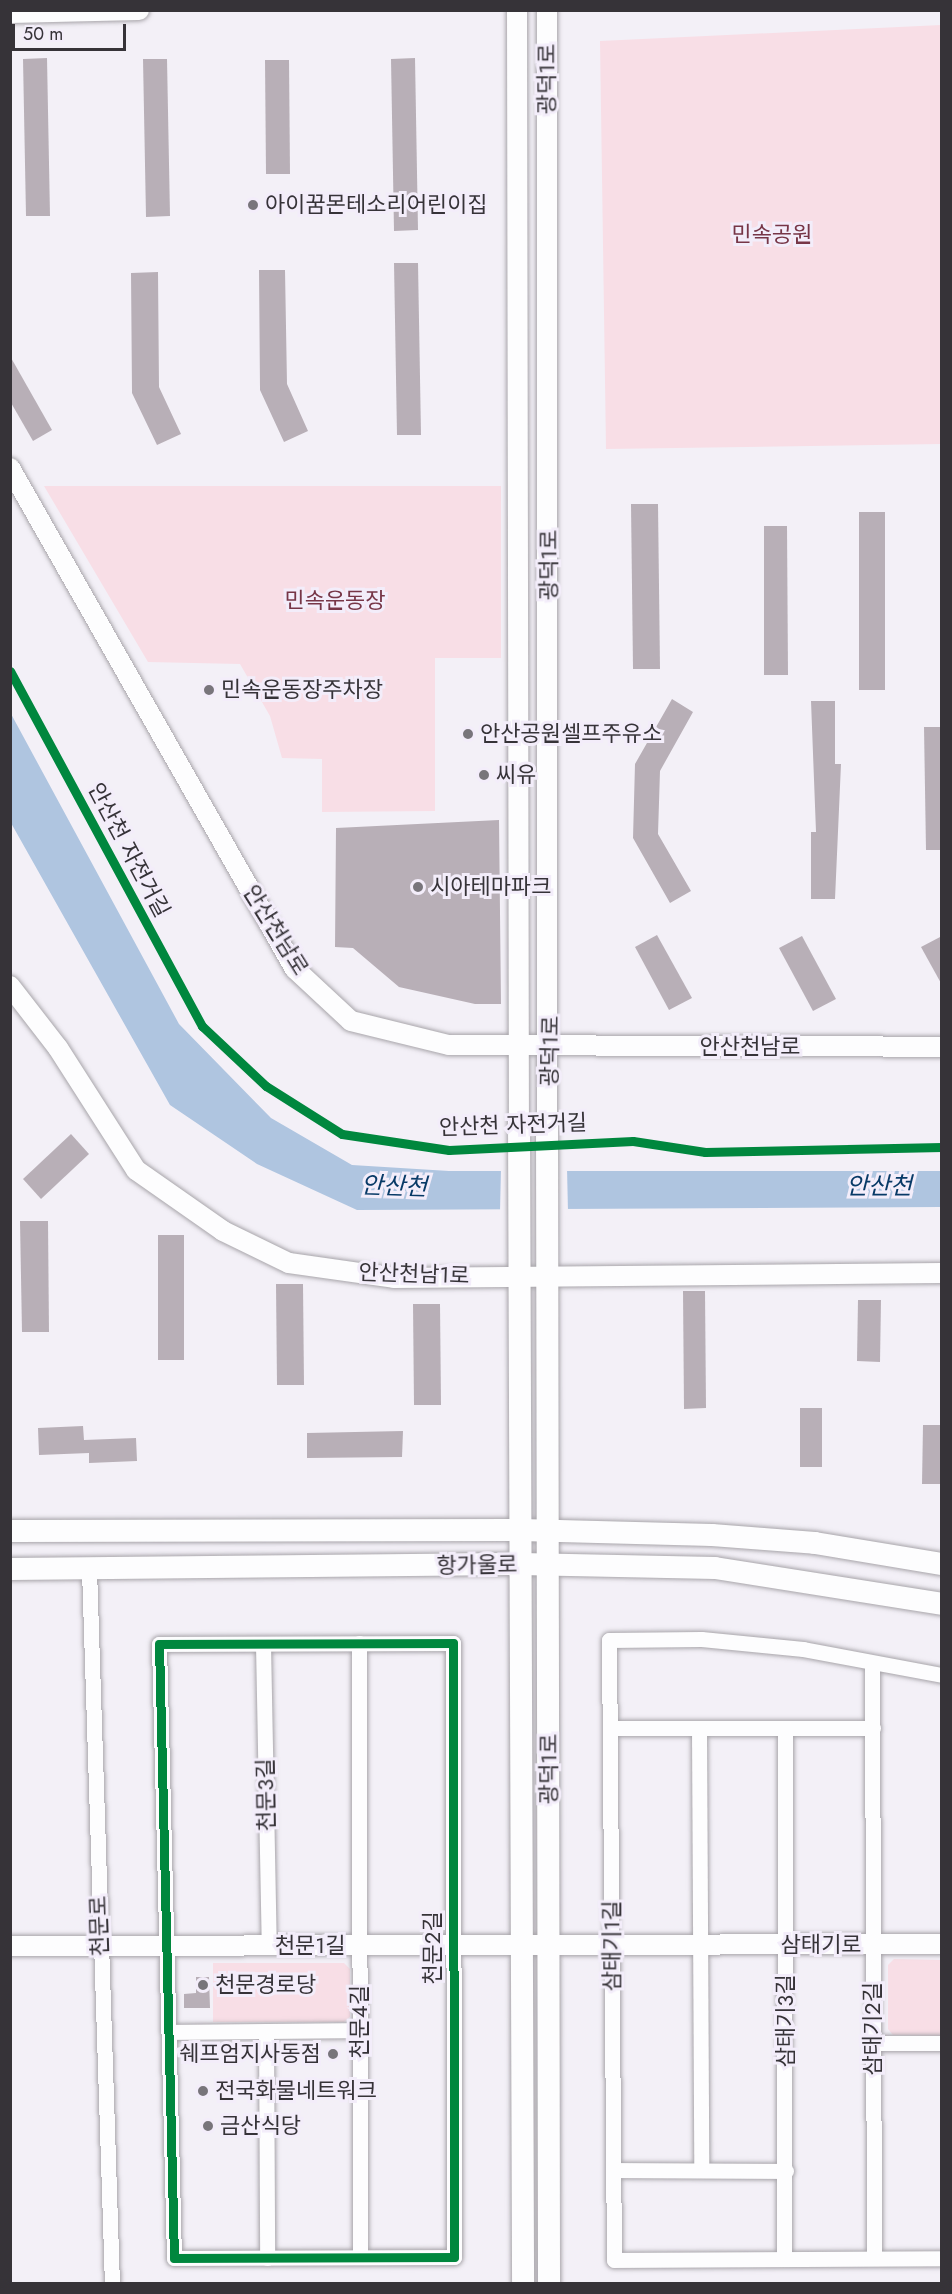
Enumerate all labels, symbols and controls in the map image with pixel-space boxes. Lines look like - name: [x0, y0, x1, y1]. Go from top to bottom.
- scale bar: [15, 12, 129, 50]
- text: 50 m: [23, 21, 63, 47]
- street label: 광덕1로: [534, 44, 560, 114]
- place label: 아이꿈몬테소리어린이집: [265, 192, 488, 218]
- marker: 아이꿈몬테소리어린이집: [246, 198, 260, 212]
- park label: 민속공원: [732, 222, 812, 248]
- street label: 광덕1로: [536, 530, 562, 600]
- park label: 민속운동장: [284, 588, 386, 614]
- place label: 민속운동장주차장: [221, 677, 383, 703]
- marker: 민속운동장주차장: [202, 683, 216, 697]
- place label: 안산공원셀프주유소: [480, 721, 662, 747]
- marker: 안산공원셀프주유소: [461, 727, 475, 741]
- place label: 씨유: [496, 762, 536, 788]
- marker: 씨유: [477, 768, 491, 782]
- street label: 안산천 자전거길: [83, 778, 175, 922]
- place label: 시아테마파크: [430, 874, 551, 900]
- street label: 안산천남로: [238, 880, 314, 980]
- marker: 시아테마파크: [411, 880, 425, 894]
- street label: 광덕1로: [536, 1015, 564, 1087]
- street label: 안산천남로: [699, 1034, 801, 1060]
- street label: 안산천 자전거길: [438, 1109, 588, 1141]
- water label: 안산천: [360, 1170, 428, 1202]
- water label: 안산천: [846, 1172, 912, 1200]
- street label: 안산천남1로: [358, 1259, 470, 1289]
- street label: 항가울로: [436, 1551, 518, 1579]
- street label: 광덕1로: [536, 1734, 562, 1804]
- street label: 천문3길: [252, 1758, 280, 1832]
- street label: 천문로: [85, 1895, 113, 1957]
- street label: 삼태기1길: [599, 1901, 625, 1991]
- street label: 천문2길: [420, 1911, 446, 1985]
- street label: 삼태기로: [781, 1932, 861, 1958]
- street label: 천문1길: [275, 1933, 345, 1959]
- place label: 천문경로당: [215, 1972, 316, 1998]
- street label: 삼태기3길: [773, 1975, 799, 2067]
- marker: 천문경로당: [196, 1978, 210, 1992]
- street label: 삼태기2길: [860, 1982, 886, 2076]
- street label: 천문4길: [347, 1985, 373, 2059]
- place label: 쉐프엄지사동점: [179, 2041, 321, 2067]
- marker: 쉐프엄지사동점: [326, 2047, 340, 2061]
- place label: 전국화물네트워크: [215, 2078, 377, 2104]
- marker: 전국화물네트워크: [196, 2084, 210, 2098]
- place label: 금산식당: [220, 2113, 301, 2139]
- marker: 금산식당: [201, 2119, 215, 2133]

